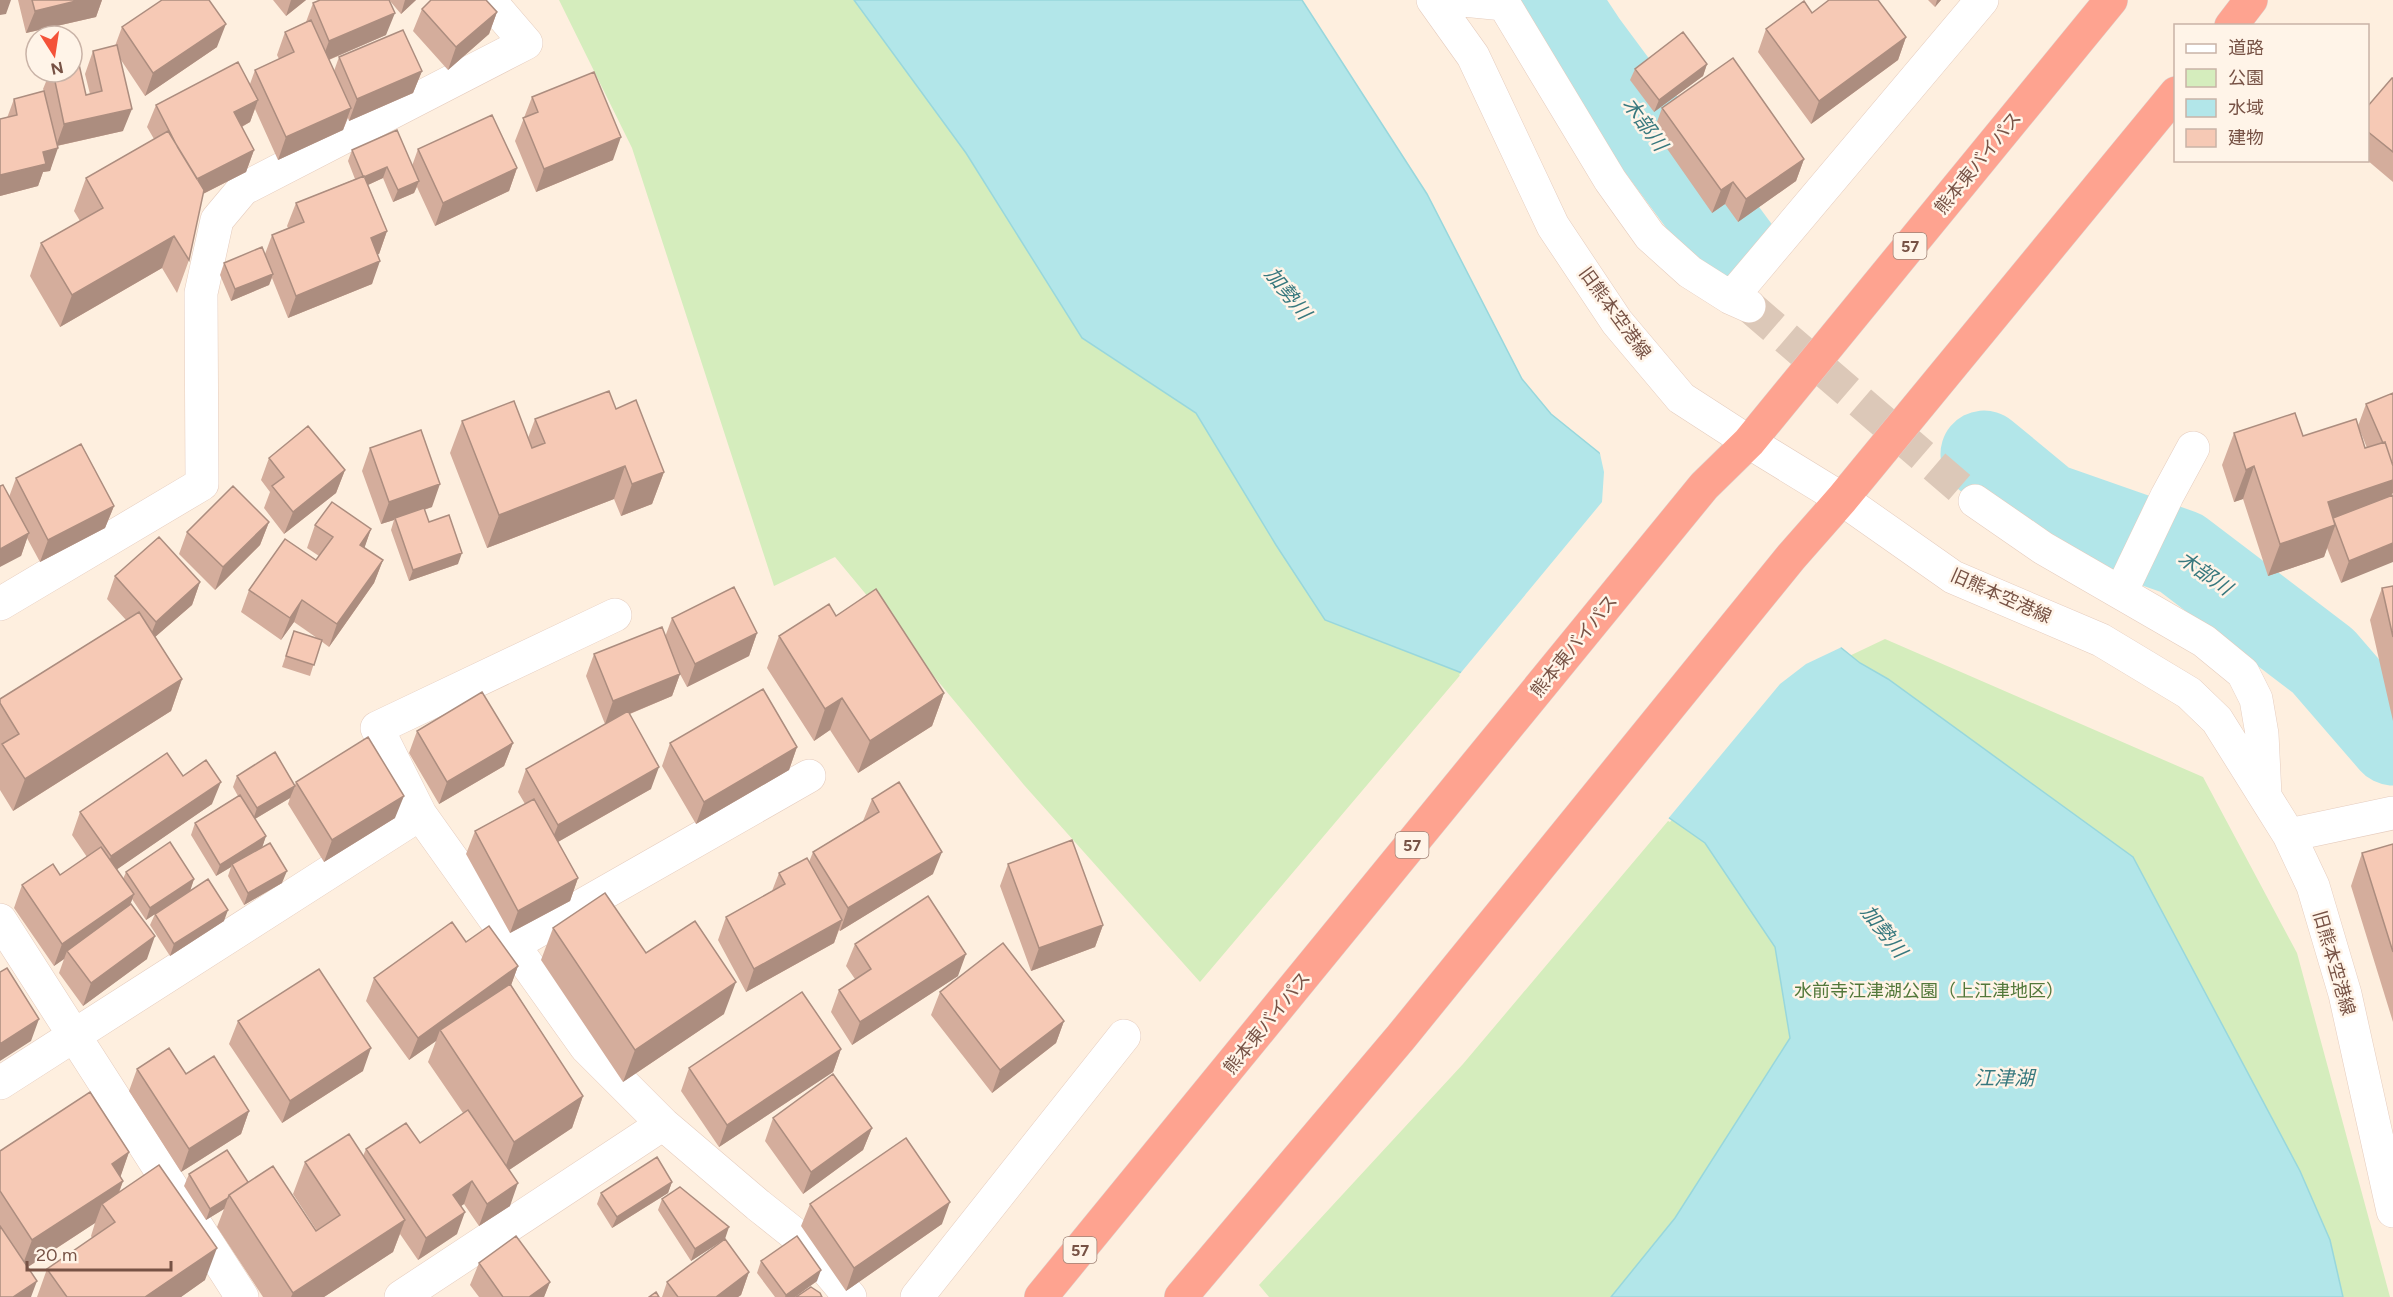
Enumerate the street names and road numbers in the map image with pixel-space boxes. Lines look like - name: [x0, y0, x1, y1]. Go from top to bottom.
- street label: 熊本東バイパス: [1930, 107, 2026, 219]
- road number: 57: [1894, 233, 1926, 259]
- street label: 旧熊本空港線: [1574, 263, 1656, 363]
- street label: 旧熊本空港線: [1947, 564, 2055, 628]
- street label: 熊本東バイパス: [1526, 590, 1622, 702]
- road number: 57: [1396, 832, 1428, 858]
- street label: 旧熊本空港線: [2309, 908, 2359, 1018]
- street label: 熊本東バイパス: [1219, 967, 1315, 1079]
- road number: 57: [1064, 1237, 1096, 1263]

